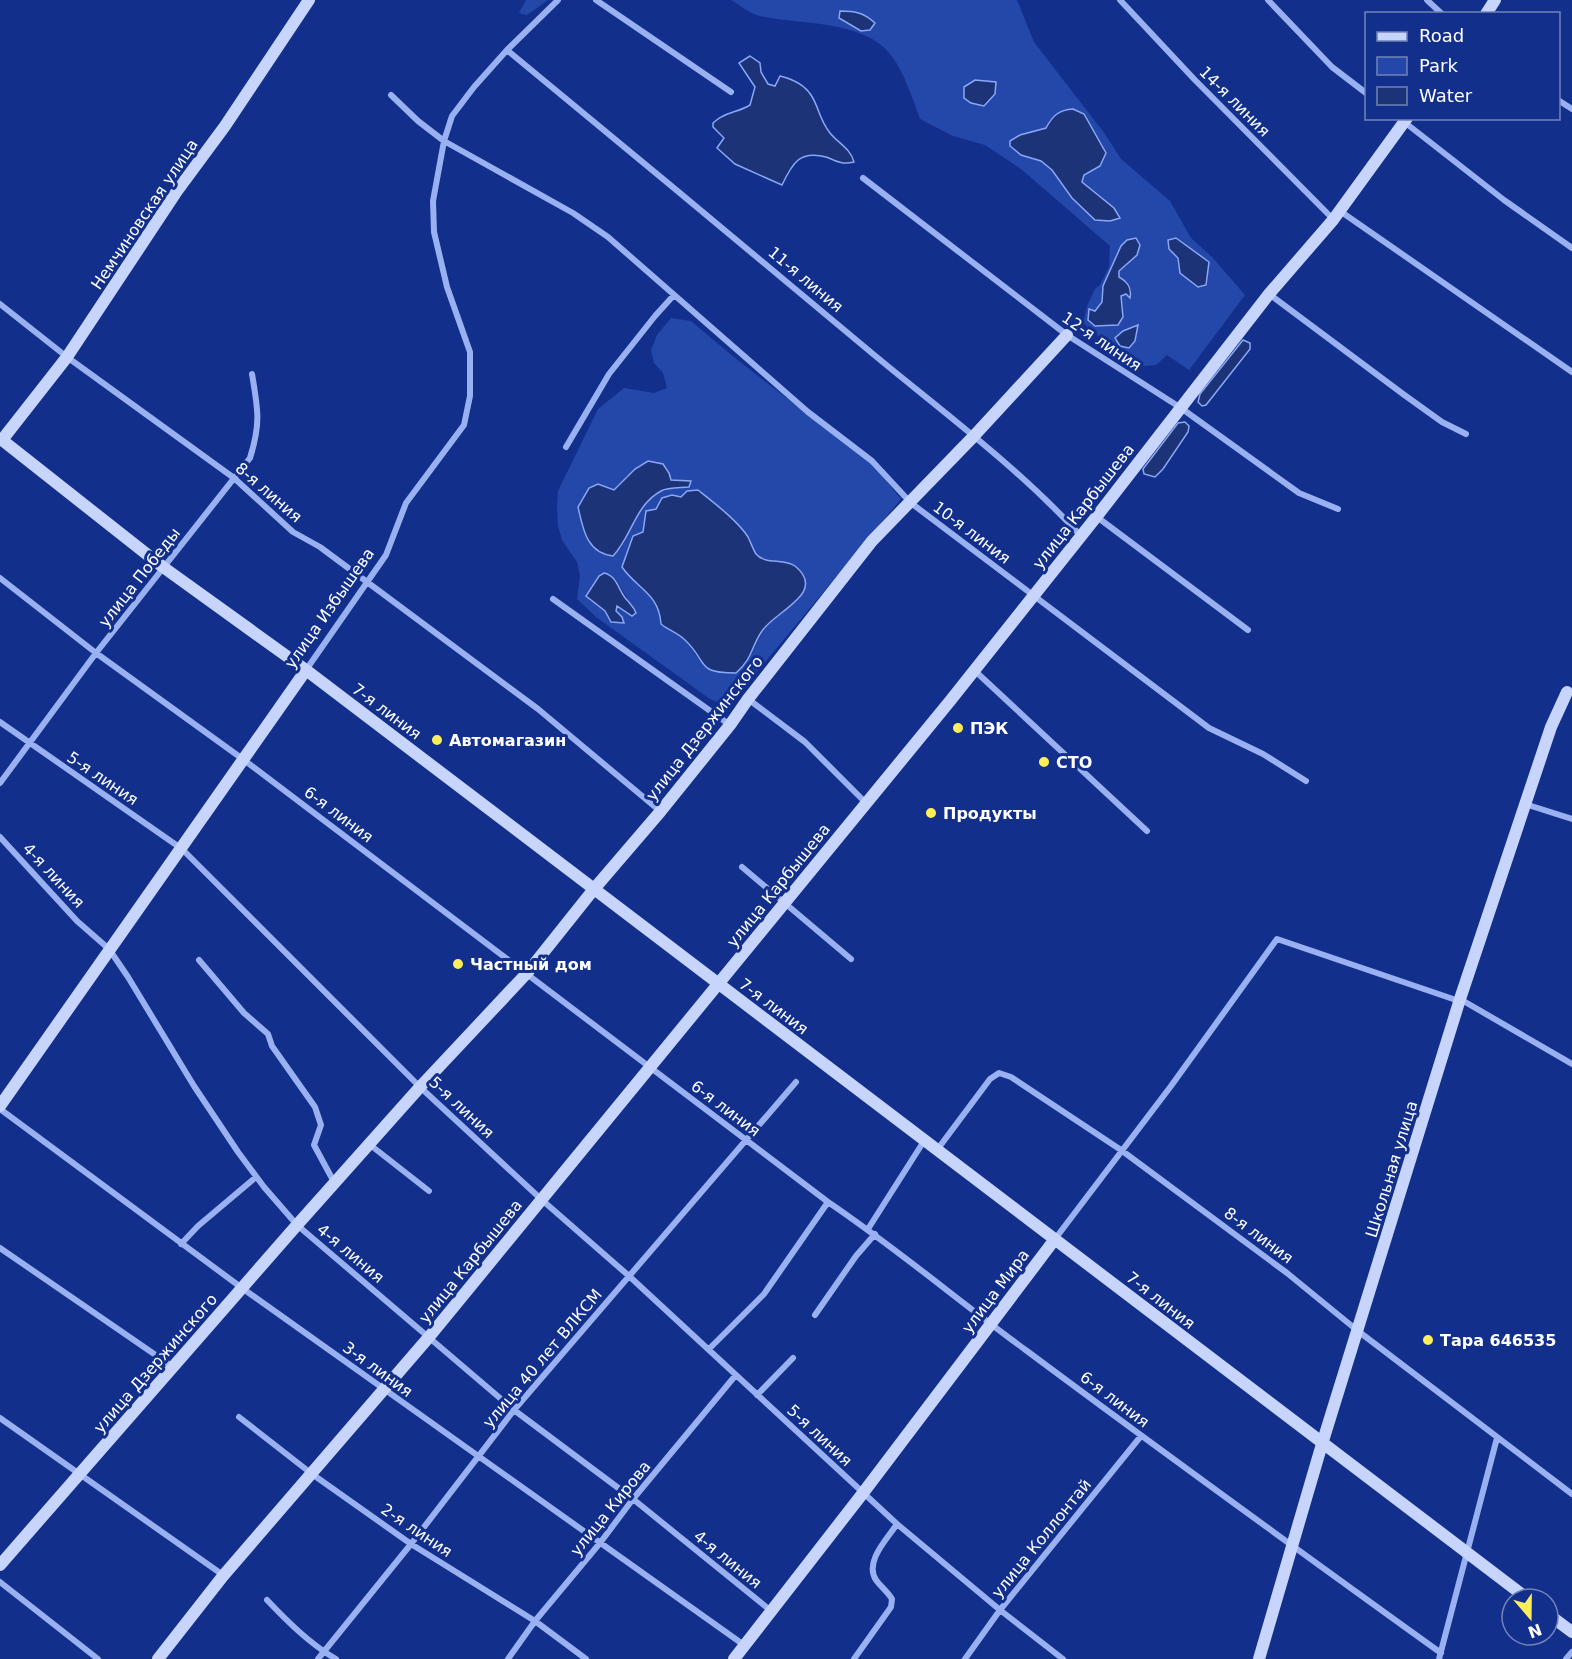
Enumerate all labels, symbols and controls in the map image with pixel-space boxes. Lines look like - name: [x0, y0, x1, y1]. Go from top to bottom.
- legend: [1365, 12, 1560, 120]
- text: Road: [1419, 25, 1464, 46]
- text: Park: [1419, 55, 1458, 76]
- street label: 14-я линия: [1195, 62, 1274, 141]
- text: Water: [1419, 85, 1473, 106]
- street label: Немчиновская улица: [87, 135, 202, 293]
- street label: 11-я линия: [764, 243, 847, 316]
- street label: 12-я линия: [1058, 308, 1145, 375]
- street label: улица Карбышева: [1029, 440, 1138, 573]
- street label: 8-я линия: [232, 458, 306, 526]
- street label: 10-я линия: [929, 497, 1014, 568]
- street label: улица Победы: [95, 524, 184, 631]
- street label: улица Избышева: [281, 544, 378, 672]
- street label: улица Дзержинского: [642, 652, 767, 805]
- street label: 7-я линия: [348, 679, 425, 744]
- place label: ПЭК: [970, 719, 1008, 738]
- marker: ПЭК: [951, 721, 965, 735]
- place label: Автомагазин: [449, 731, 566, 750]
- marker: Автомагазин: [430, 733, 444, 747]
- street label: 5-я линия: [64, 748, 142, 809]
- place label: СТО: [1056, 753, 1092, 772]
- marker: СТО: [1037, 755, 1051, 769]
- street label: 6-я линия: [300, 782, 377, 847]
- place label: Продукты: [943, 804, 1037, 823]
- marker: Продукты: [924, 806, 938, 820]
- street label: улица Карбышева: [723, 820, 834, 951]
- street label: 4-я линия: [19, 839, 88, 912]
- place label: Частный дом: [470, 955, 592, 974]
- marker: Частный дом: [451, 957, 465, 971]
- street label: 7-я линия: [735, 974, 812, 1039]
- street label: 5-я линия: [425, 1073, 498, 1142]
- street label: 6-я линия: [687, 1076, 764, 1141]
- street label: Школьная улица: [1362, 1098, 1421, 1240]
- street label: улица Карбышева: [415, 1196, 526, 1327]
- street label: 8-я линия: [1220, 1203, 1297, 1268]
- street label: 4-я линия: [313, 1220, 388, 1287]
- street label: улица Мира: [958, 1246, 1033, 1337]
- street label: 7-я линия: [1123, 1268, 1199, 1333]
- street label: улица 40 лет ВЛКСМ: [479, 1285, 606, 1432]
- street label: улица Дзержинского: [90, 1290, 221, 1437]
- place label: Тара 646535: [1440, 1331, 1556, 1350]
- marker: Тара 646535: [1421, 1333, 1435, 1347]
- street label: 3-я линия: [339, 1338, 416, 1401]
- street label: 6-я линия: [1076, 1367, 1153, 1432]
- street label: 5-я линия: [783, 1401, 856, 1470]
- street label: улица Кирова: [566, 1457, 655, 1560]
- street label: улица Коллонтай: [988, 1475, 1095, 1602]
- street label: 2-я линия: [378, 1500, 456, 1561]
- street label: 4-я линия: [690, 1526, 765, 1593]
- north arrow: [1500, 1587, 1560, 1647]
- text: N: [1525, 1619, 1545, 1642]

